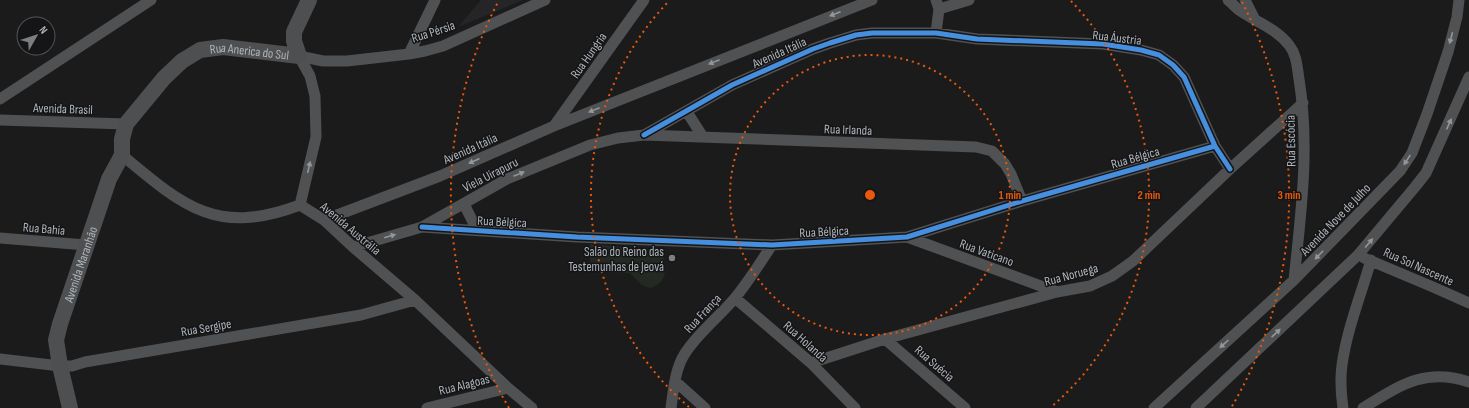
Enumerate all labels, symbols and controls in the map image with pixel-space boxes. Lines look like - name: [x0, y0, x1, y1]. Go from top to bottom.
- one-way arrow: [829, 12, 841, 18]
- north arrow: [16, 16, 56, 56]
- street label: Rua Pérsia: [410, 17, 457, 46]
- text: N: [36, 24, 50, 36]
- street label: Rua Áustria: [1091, 27, 1142, 49]
- street label: Rua Hungria: [567, 29, 610, 82]
- one-way arrow: [1448, 32, 1454, 44]
- street label: Avenida Itália: [749, 34, 809, 72]
- street label: Rua Anerica do Sul: [209, 40, 290, 64]
- one-way arrow: [709, 59, 720, 65]
- street label: Avenida Brasil: [32, 100, 93, 118]
- one-way arrow: [587, 108, 599, 114]
- street label: Rua Escócia: [1283, 115, 1299, 167]
- one-way arrow: [1446, 118, 1452, 130]
- street label: Rua Irlanda: [824, 121, 872, 139]
- street label: Avenida Itália: [440, 130, 500, 168]
- street label: Rua Bélgica: [1109, 143, 1161, 172]
- street label: Viela Uirapuru: [460, 154, 521, 196]
- one-way arrow: [1403, 155, 1411, 165]
- one-way arrow: [468, 159, 480, 165]
- one-way arrow: [306, 161, 312, 173]
- one-way arrow: [514, 171, 526, 177]
- street label: Avenida Nove de Julho: [1296, 180, 1374, 260]
- centre of rings: [863, 188, 877, 202]
- text: 1 min: [999, 188, 1021, 203]
- text: 2 min: [1138, 188, 1160, 203]
- text: 3 min: [1278, 188, 1300, 203]
- street label: Avenida Austrália: [316, 198, 384, 259]
- street label: Rua Bélgica: [477, 213, 527, 231]
- street label: Rua Bahia: [22, 219, 66, 239]
- street label: Rua Bélgica: [799, 223, 849, 241]
- street label: Avenida Maranhão: [61, 225, 101, 306]
- one-way arrow: [385, 233, 397, 239]
- street label: Rua Vaticano: [957, 236, 1016, 270]
- one-way arrow: [1364, 237, 1373, 248]
- place label: Salão do Reino das Testemunhas de Jeová: [568, 244, 664, 275]
- street label: Rua Sol Nascente: [1381, 244, 1456, 290]
- one-way arrow: [1314, 250, 1324, 260]
- marker: Salão do Reino das Testemunhas de Jeová: [667, 253, 677, 263]
- street label: Rua Noruega: [1043, 260, 1100, 290]
- street label: Rua França: [681, 291, 725, 337]
- street label: Rua Sergipe: [180, 316, 233, 340]
- street label: Rua Holanda: [780, 318, 831, 366]
- one-way arrow: [1271, 329, 1280, 338]
- one-way arrow: [1219, 339, 1229, 349]
- street label: Rua Suécia: [911, 342, 957, 385]
- street label: Rua Alagoas: [437, 371, 492, 399]

